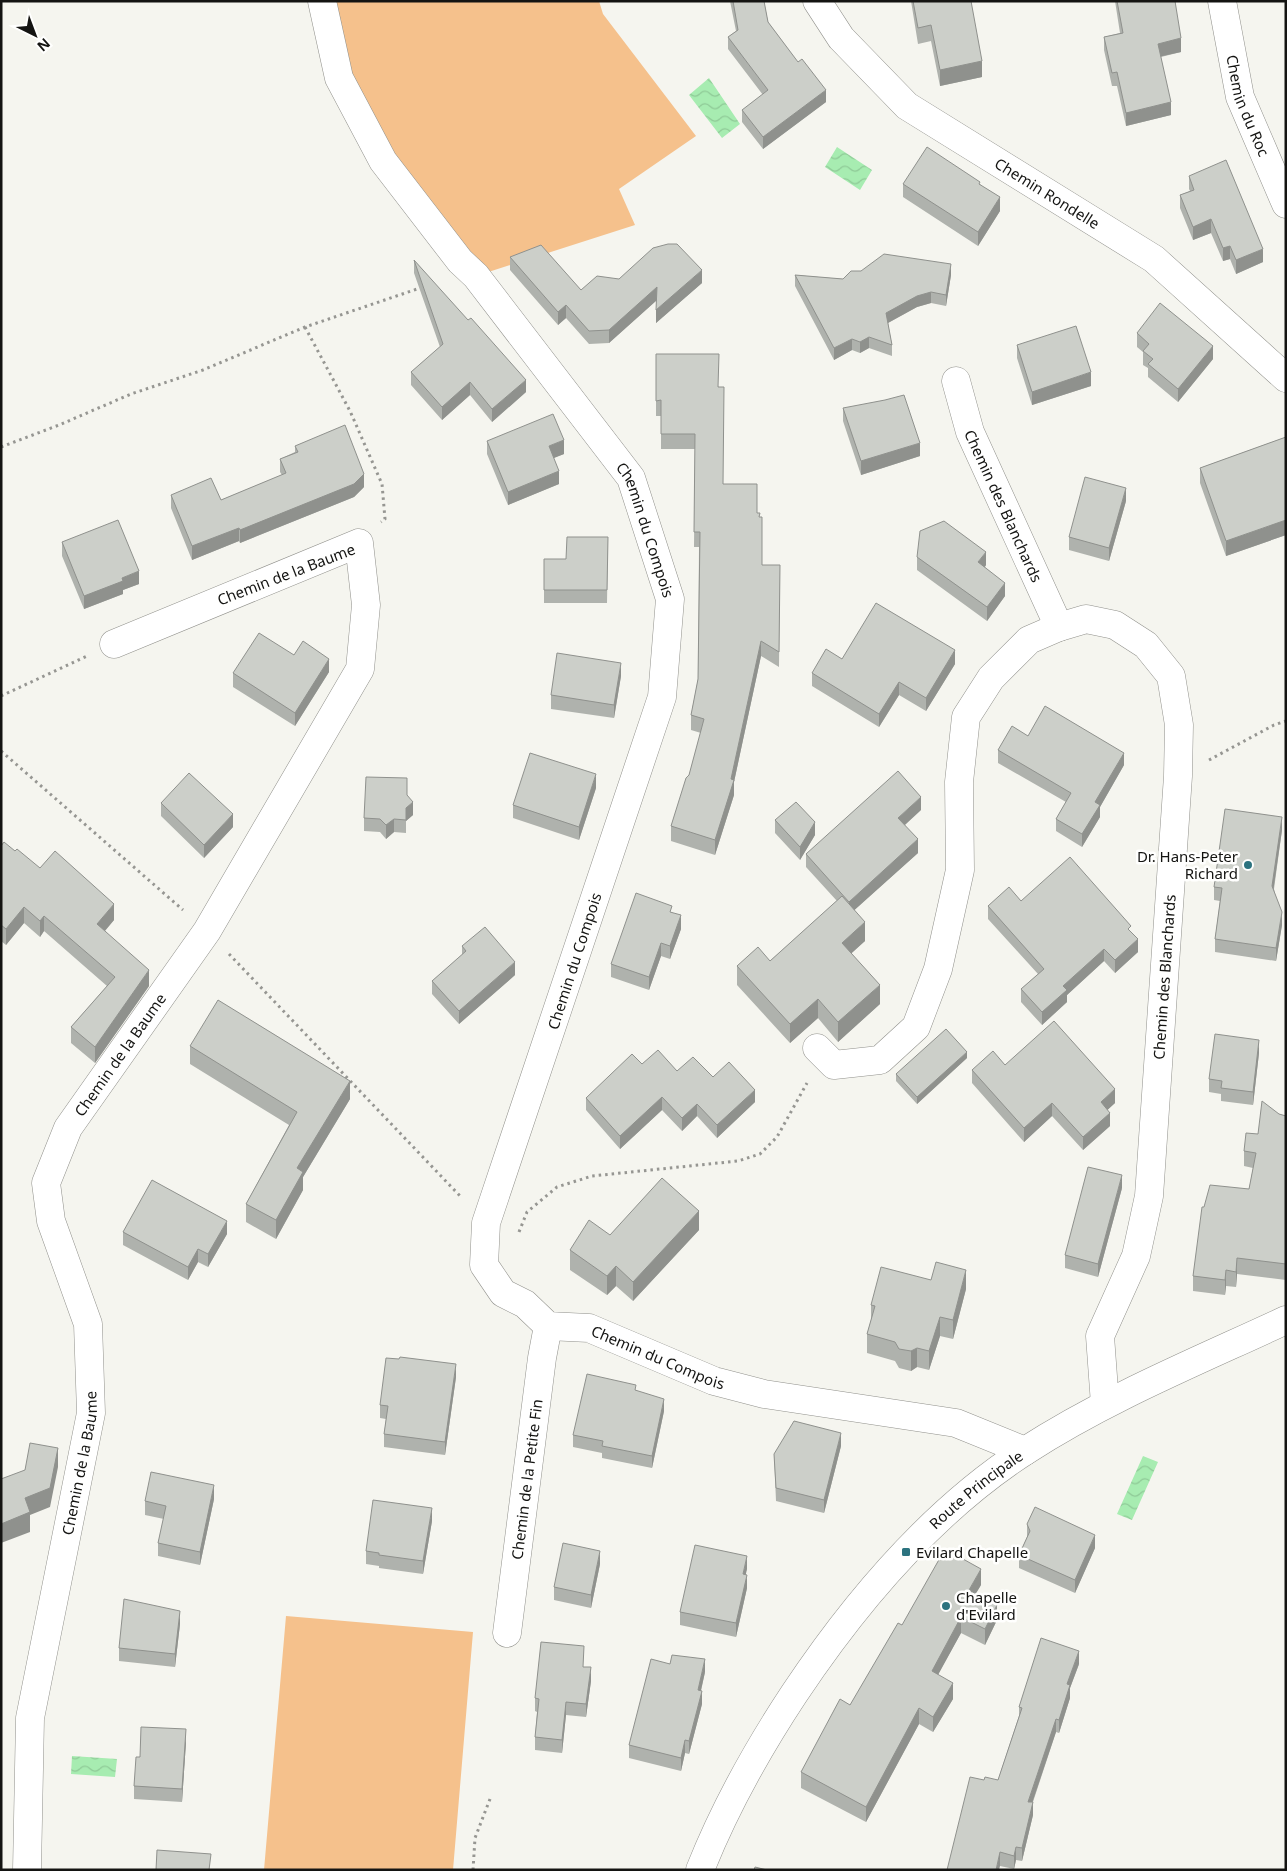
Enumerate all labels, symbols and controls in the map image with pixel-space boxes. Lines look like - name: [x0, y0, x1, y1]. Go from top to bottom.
- north arrow: [10, 10, 60, 60]
- text: N: [33, 34, 55, 56]
- street label: Chemin du Roc: [1222, 53, 1274, 159]
- street label: Chemin Rondelle: [991, 153, 1104, 233]
- street label: Chemin des Blanchards: [960, 426, 1047, 585]
- street label: Chemin du Compois: [612, 458, 679, 600]
- street label: Chemin de la Baume: [214, 539, 358, 609]
- place label: Dr. Hans-Peter Richard: [1137, 846, 1238, 883]
- marker: Dr. Hans-Peter Richard: [1242, 859, 1254, 871]
- street label: Chemin du Compois: [542, 890, 606, 1032]
- street label: Chemin des Blanchards: [1148, 894, 1180, 1060]
- street label: Chemin de la Baume: [70, 989, 170, 1120]
- street label: Chemin du Compois: [588, 1320, 727, 1393]
- street label: Chemin de la Baume: [57, 1391, 101, 1537]
- street label: Chemin de la Petite Fin: [506, 1398, 547, 1561]
- street label: Route Principale: [925, 1445, 1026, 1533]
- place label: Evilard Chapelle: [916, 1542, 1028, 1562]
- marker: Evilard Chapelle: [900, 1546, 912, 1558]
- place label: Chapelle d'Evilard: [956, 1587, 1017, 1624]
- marker: Chapelle d'Evilard: [940, 1600, 952, 1612]

